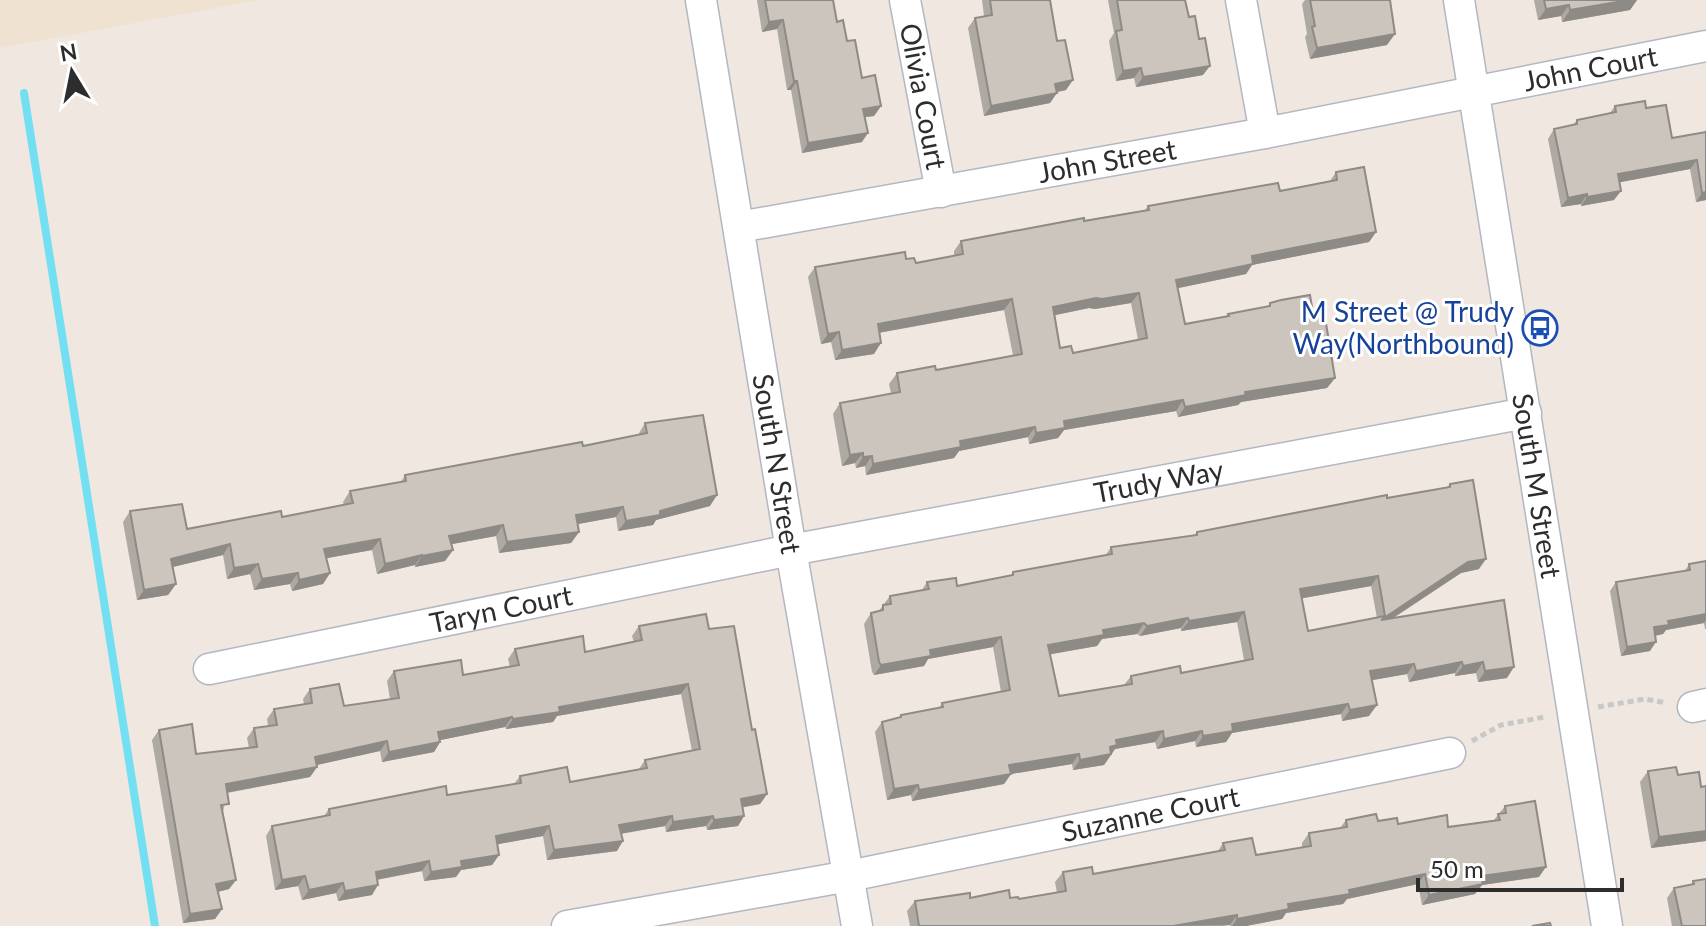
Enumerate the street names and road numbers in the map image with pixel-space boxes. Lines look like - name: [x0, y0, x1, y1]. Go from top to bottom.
- street label: Olivia Court: [894, 20, 954, 172]
- street label: John Court: [1520, 38, 1660, 98]
- street label: John Street: [1035, 131, 1179, 189]
- street label: South N Street: [746, 371, 809, 556]
- street label: South M Street: [1506, 391, 1569, 580]
- street label: Trudy Way: [1091, 452, 1226, 509]
- street label: Taryn Court: [426, 577, 575, 639]
- street label: Suzanne Court: [1058, 779, 1242, 848]

